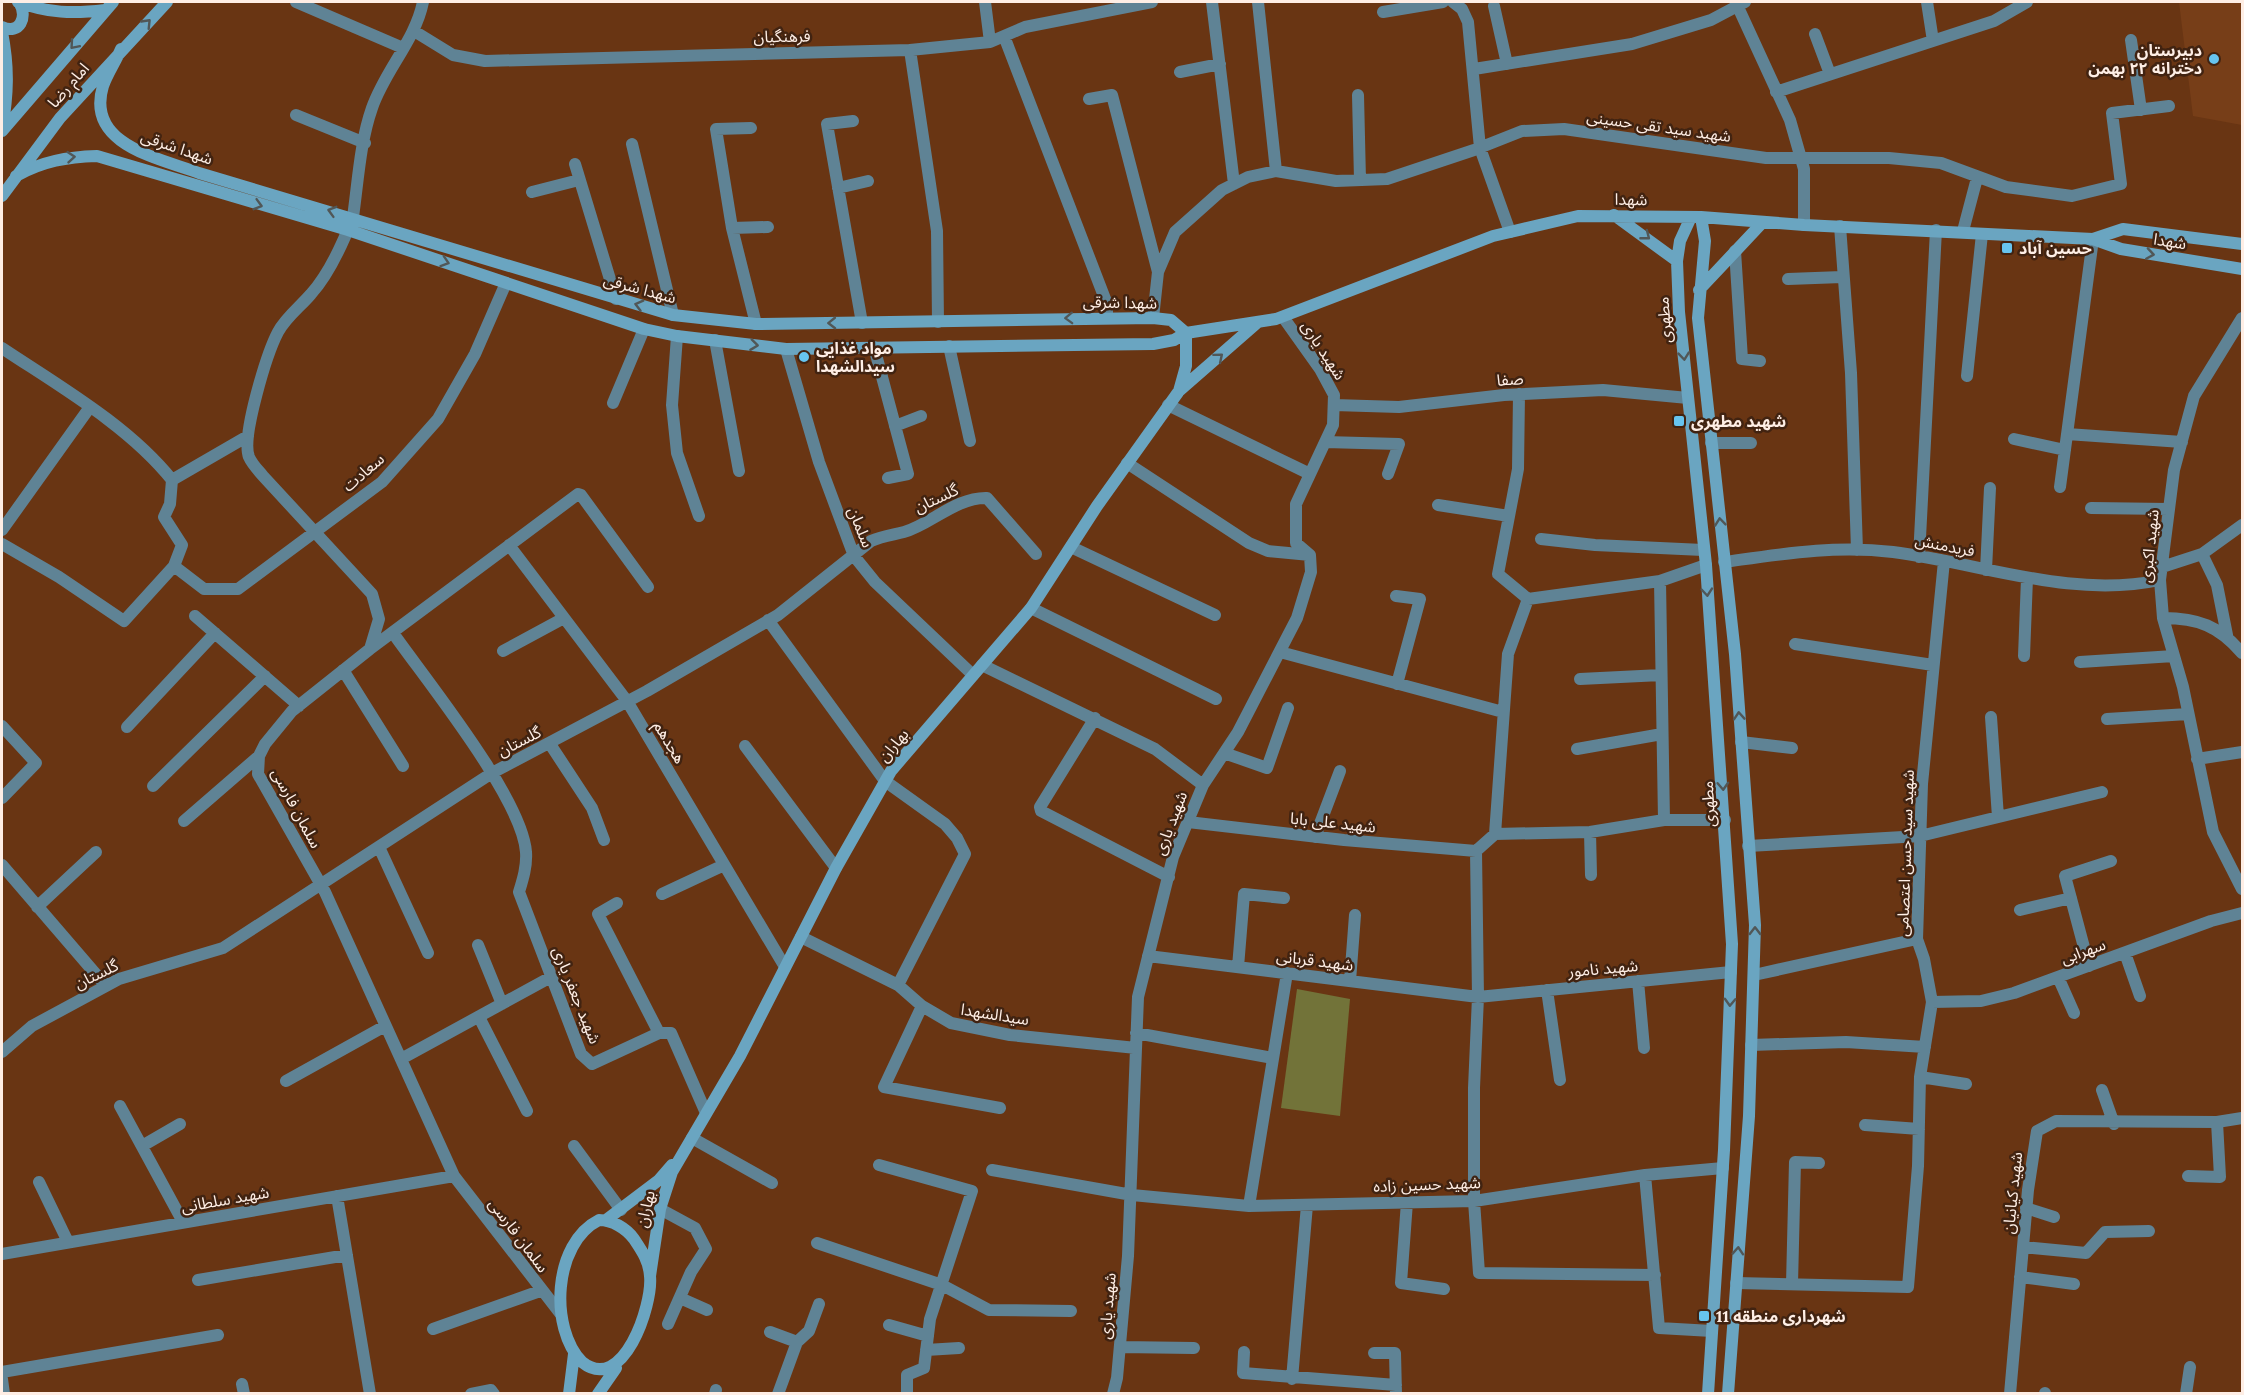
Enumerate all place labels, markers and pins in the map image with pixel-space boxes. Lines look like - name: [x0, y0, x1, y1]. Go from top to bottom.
- place label: دبیرستان دخترانه ۲۲ بهمن: [2088, 40, 2202, 78]
- marker: دبیرستان دخترانه ۲۲ بهمن: [2207, 52, 2221, 66]
- place label: حسین آباد: [2019, 238, 2092, 258]
- marker: حسین آباد: [2000, 241, 2014, 255]
- place label: مواد غذایی سیدالشهدا: [816, 338, 895, 376]
- marker: مواد غذایی سیدالشهدا: [797, 350, 811, 364]
- place label: شهید مطهری: [1691, 411, 1786, 431]
- marker: شهید مطهری: [1672, 414, 1686, 428]
- place label: شهرداری منطقه 11: [1716, 1306, 1846, 1326]
- marker: شهرداری منطقه 11: [1697, 1309, 1711, 1323]

